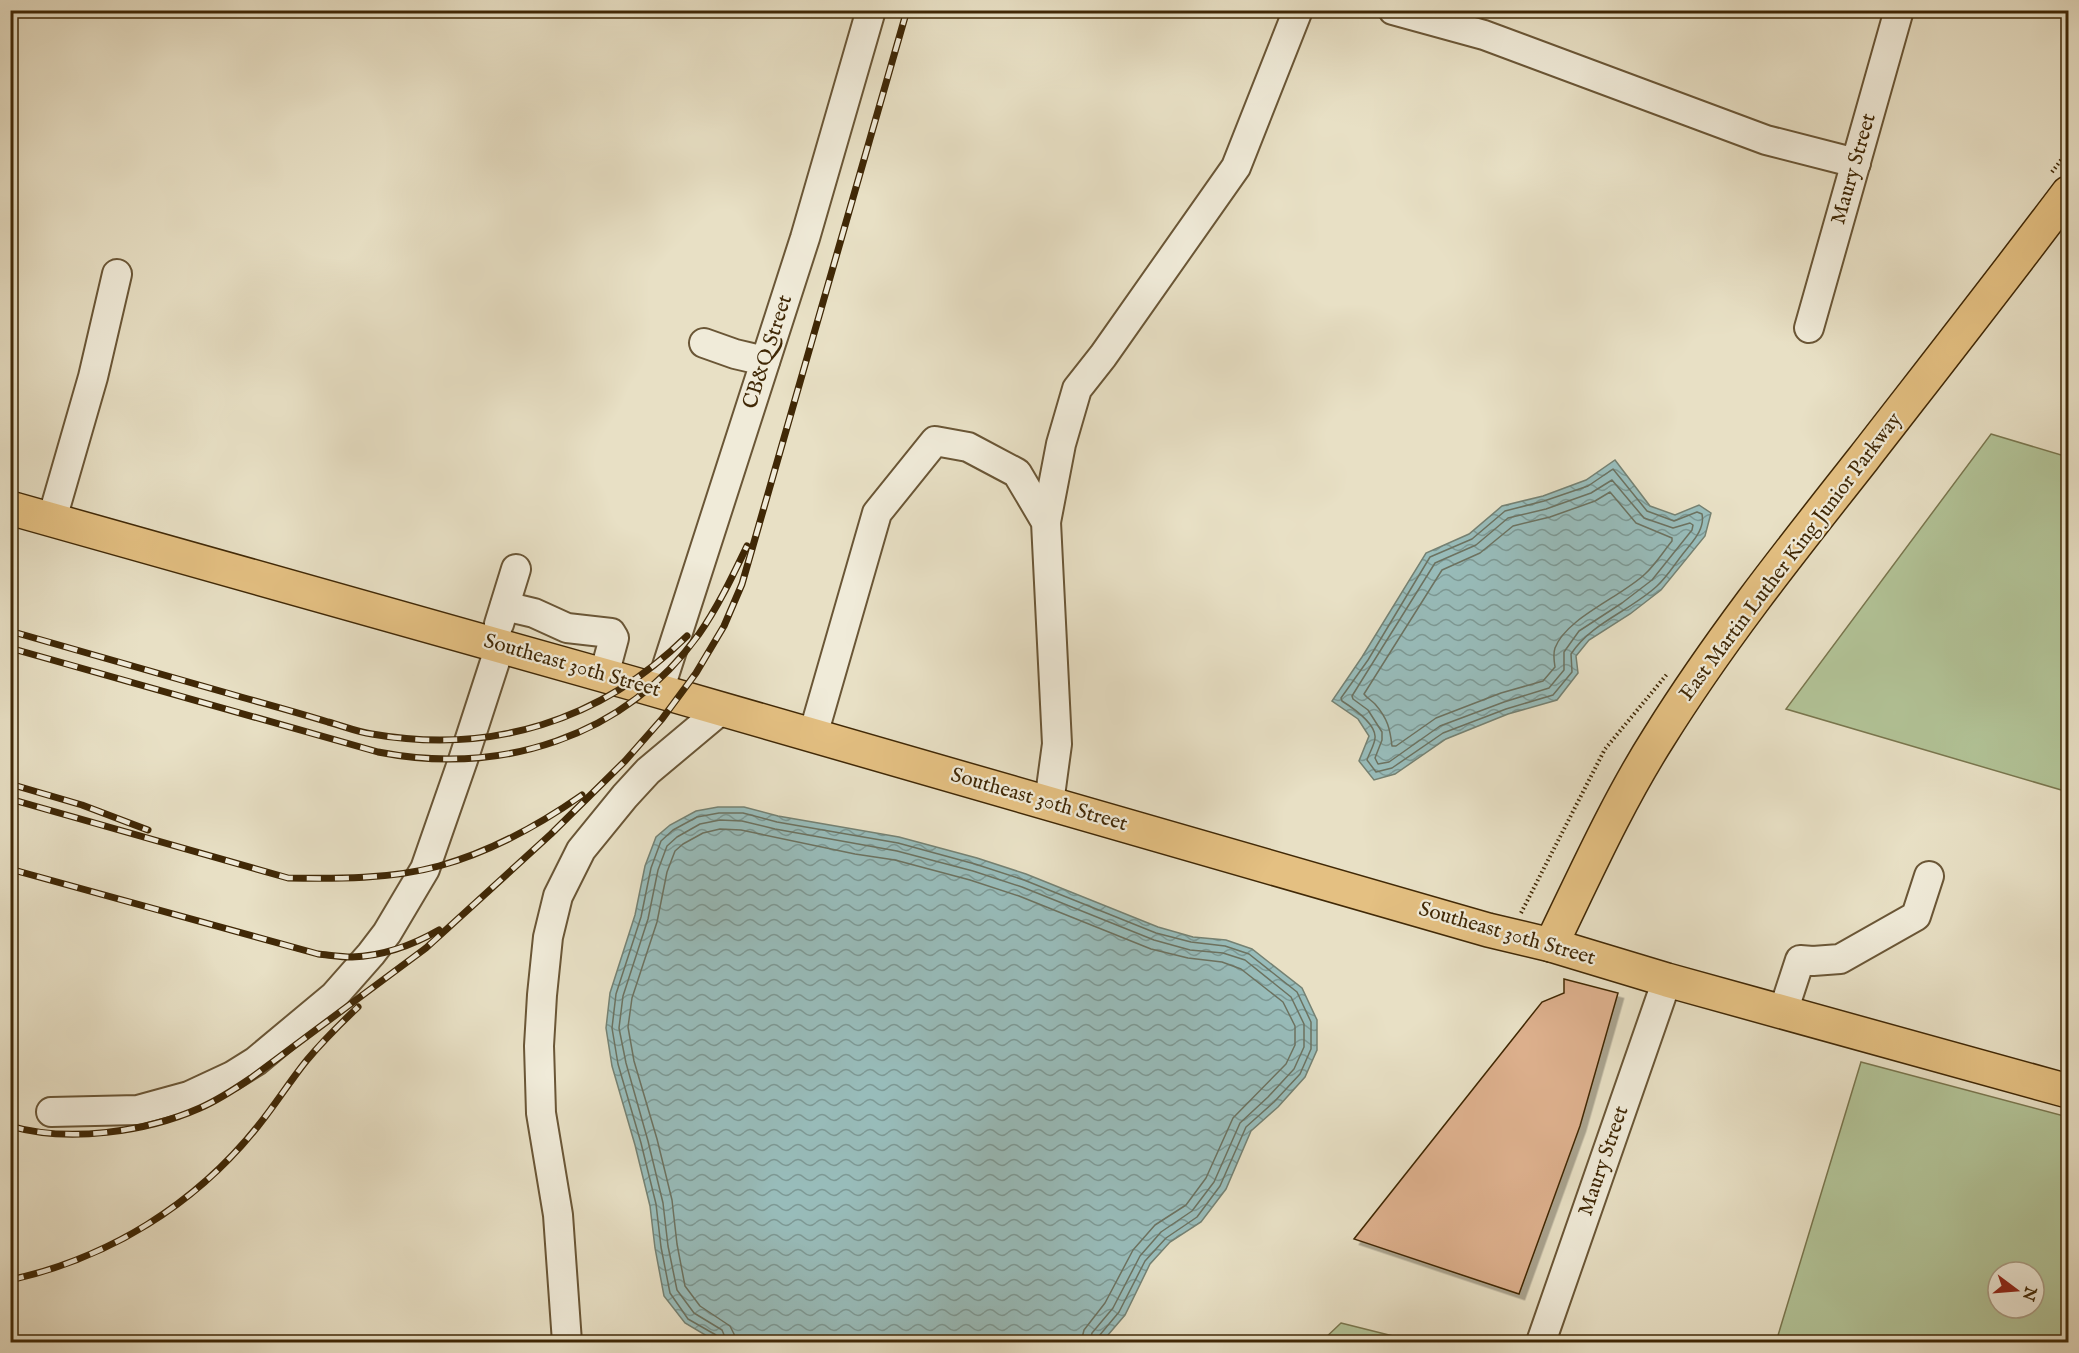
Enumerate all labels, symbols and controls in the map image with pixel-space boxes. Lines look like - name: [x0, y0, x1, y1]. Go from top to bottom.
- street label: Maury Street: [1825, 110, 1883, 228]
- street label: CB&Q Street: [737, 291, 799, 413]
- street label: East Martin Luther King Junior Parkway: [1674, 407, 1909, 706]
- street label: Southeast 30th Street: [481, 628, 663, 704]
- street label: Southeast 30th Street: [948, 762, 1130, 838]
- street label: Southeast 30th Street: [1416, 896, 1598, 972]
- street label: Maury Street: [1573, 1102, 1635, 1220]
- north arrow: [1986, 1260, 2046, 1320]
- text: N: [2017, 1283, 2040, 1303]

